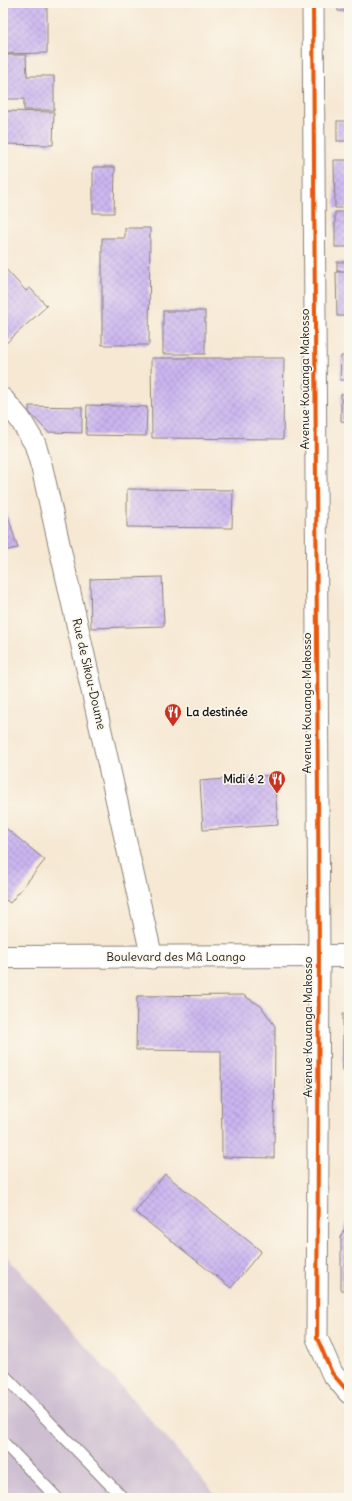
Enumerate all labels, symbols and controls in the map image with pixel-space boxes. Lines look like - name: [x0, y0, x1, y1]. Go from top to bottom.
- street label: Avenue Kouanga Makosso: [297, 308, 312, 450]
- street label: Rue de Sikou-Doume: [69, 617, 110, 731]
- street label: Avenue Kouanga Makosso: [299, 632, 314, 774]
- restaurant icon: La destinée: [163, 702, 183, 727]
- place label: La destinée: [186, 704, 248, 719]
- restaurant icon: Midi é 2: [267, 769, 287, 794]
- place label: Midi é 2: [223, 771, 264, 786]
- street label: Boulevard des Mâ Loango: [106, 949, 246, 964]
- street label: Avenue Kouanga Makosso: [300, 956, 315, 1098]

